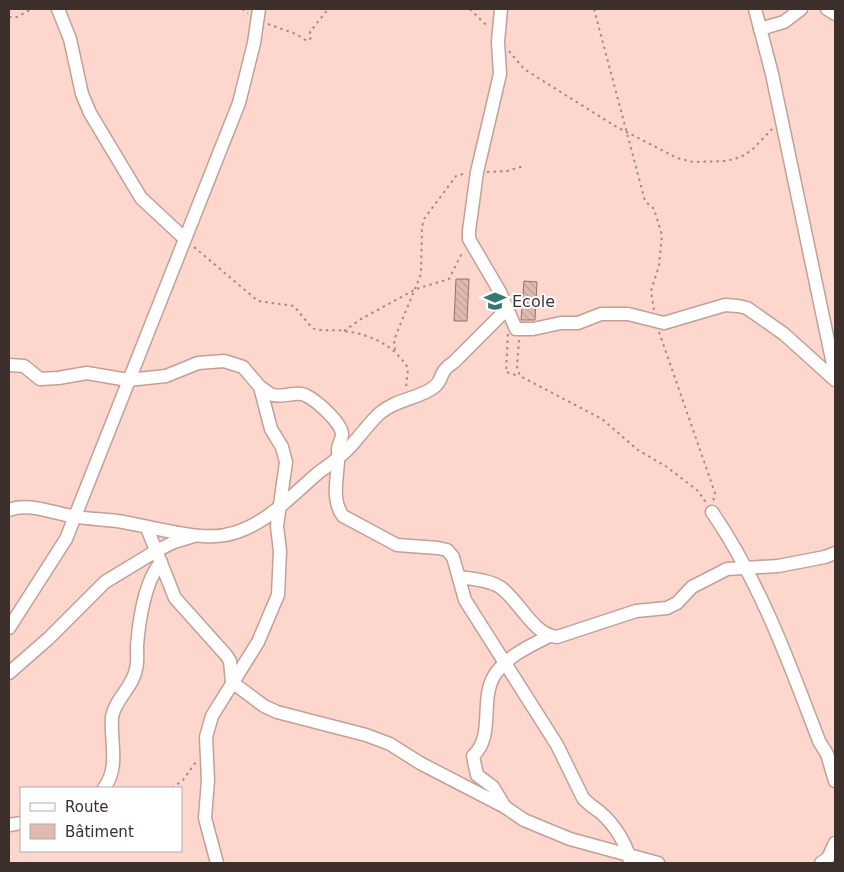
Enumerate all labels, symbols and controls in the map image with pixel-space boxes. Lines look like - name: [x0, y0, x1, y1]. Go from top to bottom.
- school or university icon: Ecole: [482, 288, 508, 314]
- place label: Ecole: [512, 292, 555, 311]
- legend: [20, 787, 182, 852]
- text: Route: [65, 798, 109, 816]
- text: Bâtiment: [65, 823, 134, 841]

